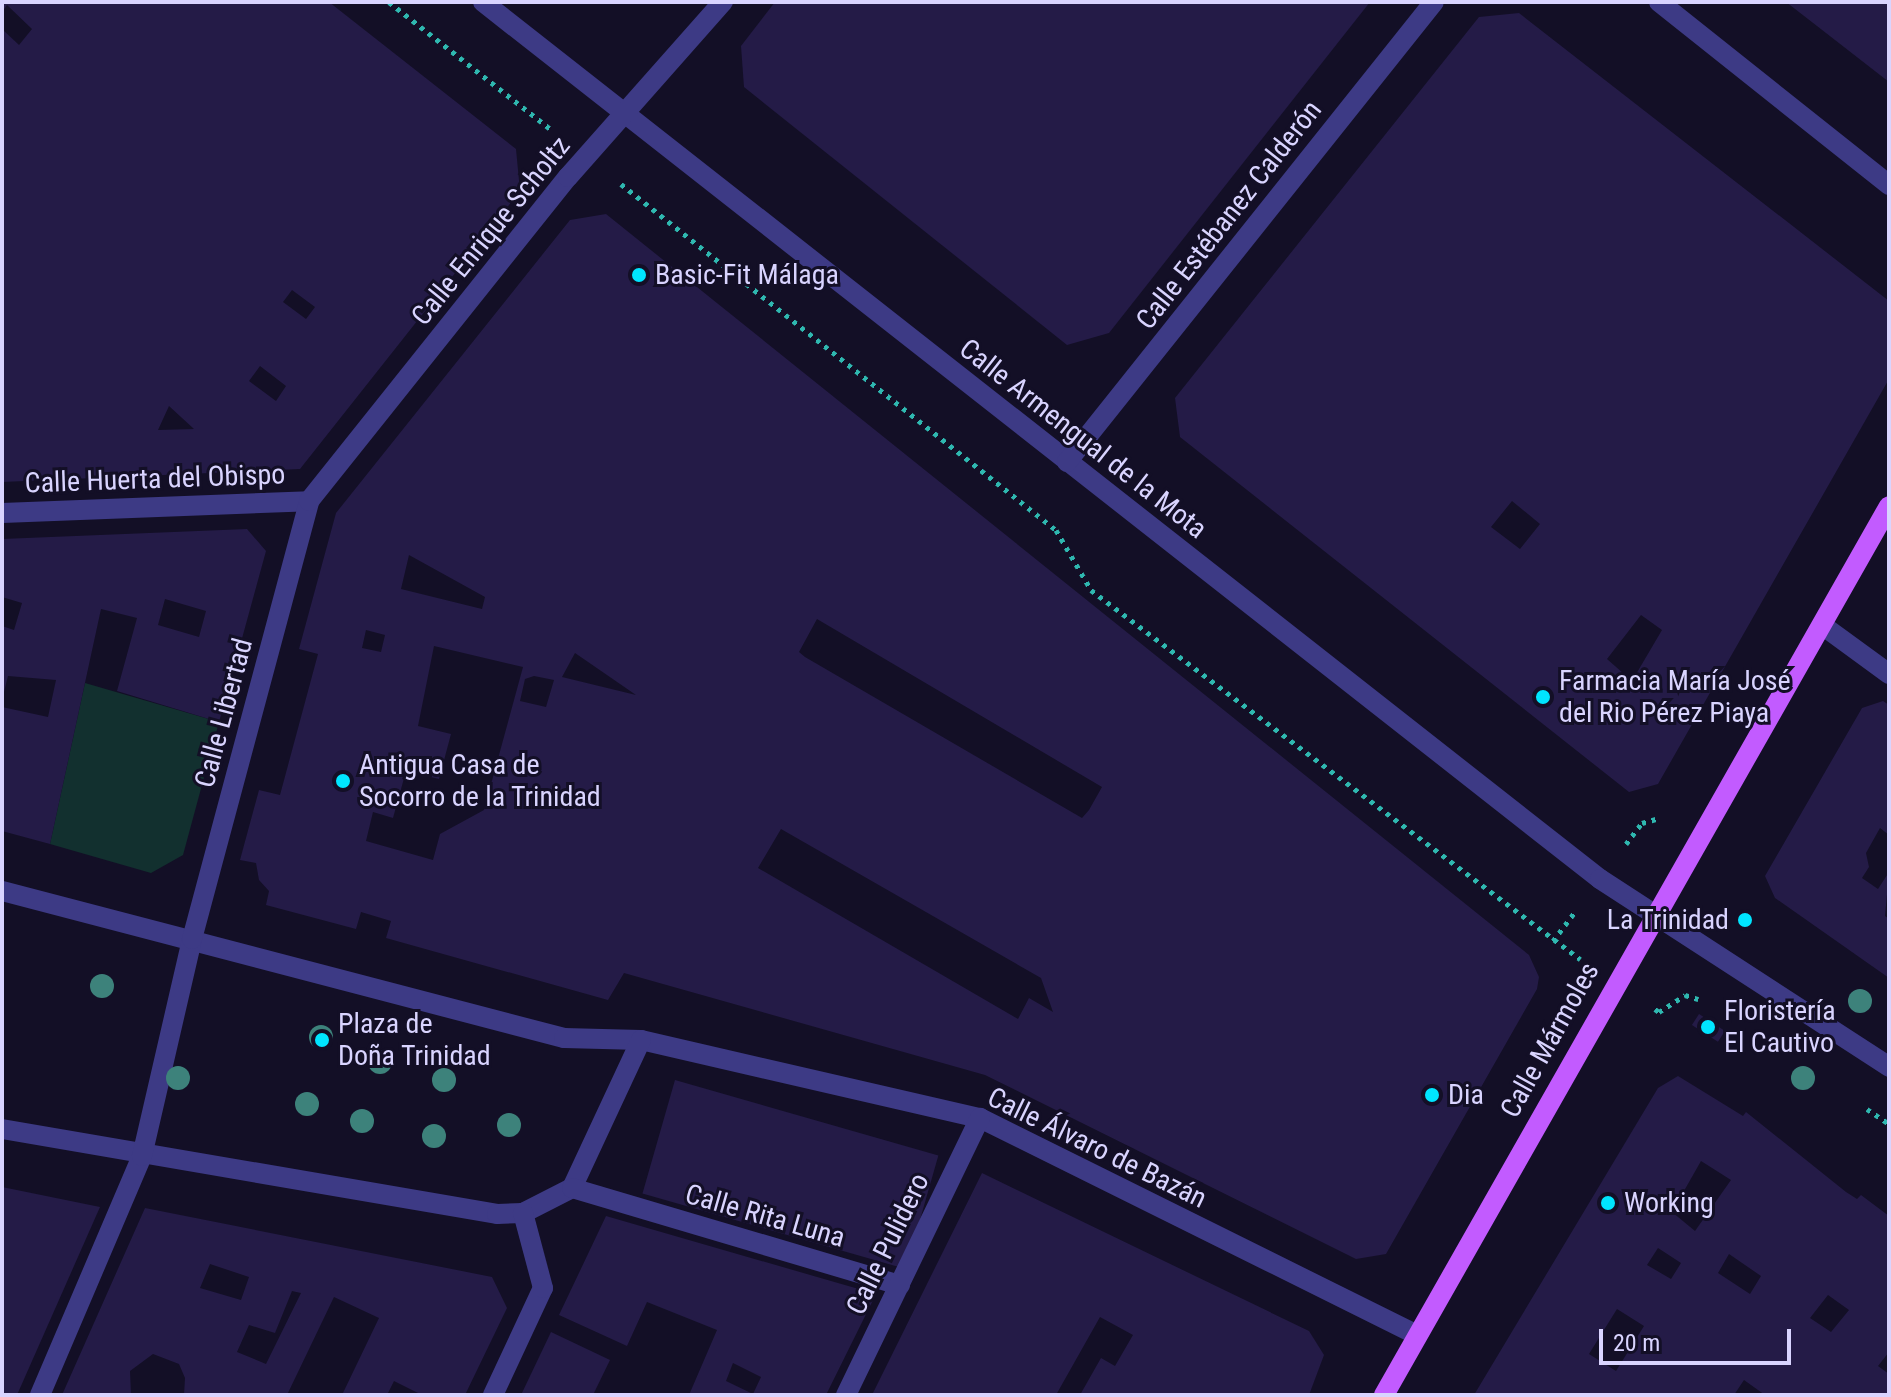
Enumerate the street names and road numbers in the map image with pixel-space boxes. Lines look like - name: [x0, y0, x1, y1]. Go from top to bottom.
- street label: Calle Estébanez Calderón: [1129, 94, 1329, 336]
- street label: Calle Enrique Scholtz: [405, 130, 577, 332]
- street label: Calle Armengual de la Mota: [953, 332, 1213, 546]
- street label: Calle Huerta del Obispo: [24, 458, 286, 500]
- street label: Calle Libertad: [188, 635, 260, 791]
- street label: Calle Mármoles: [1494, 957, 1606, 1123]
- street label: Calle Álvaro de Bazán: [982, 1080, 1212, 1216]
- street label: Calle Pulidero: [839, 1168, 937, 1320]
- street label: Calle Rita Luna: [681, 1177, 849, 1255]

